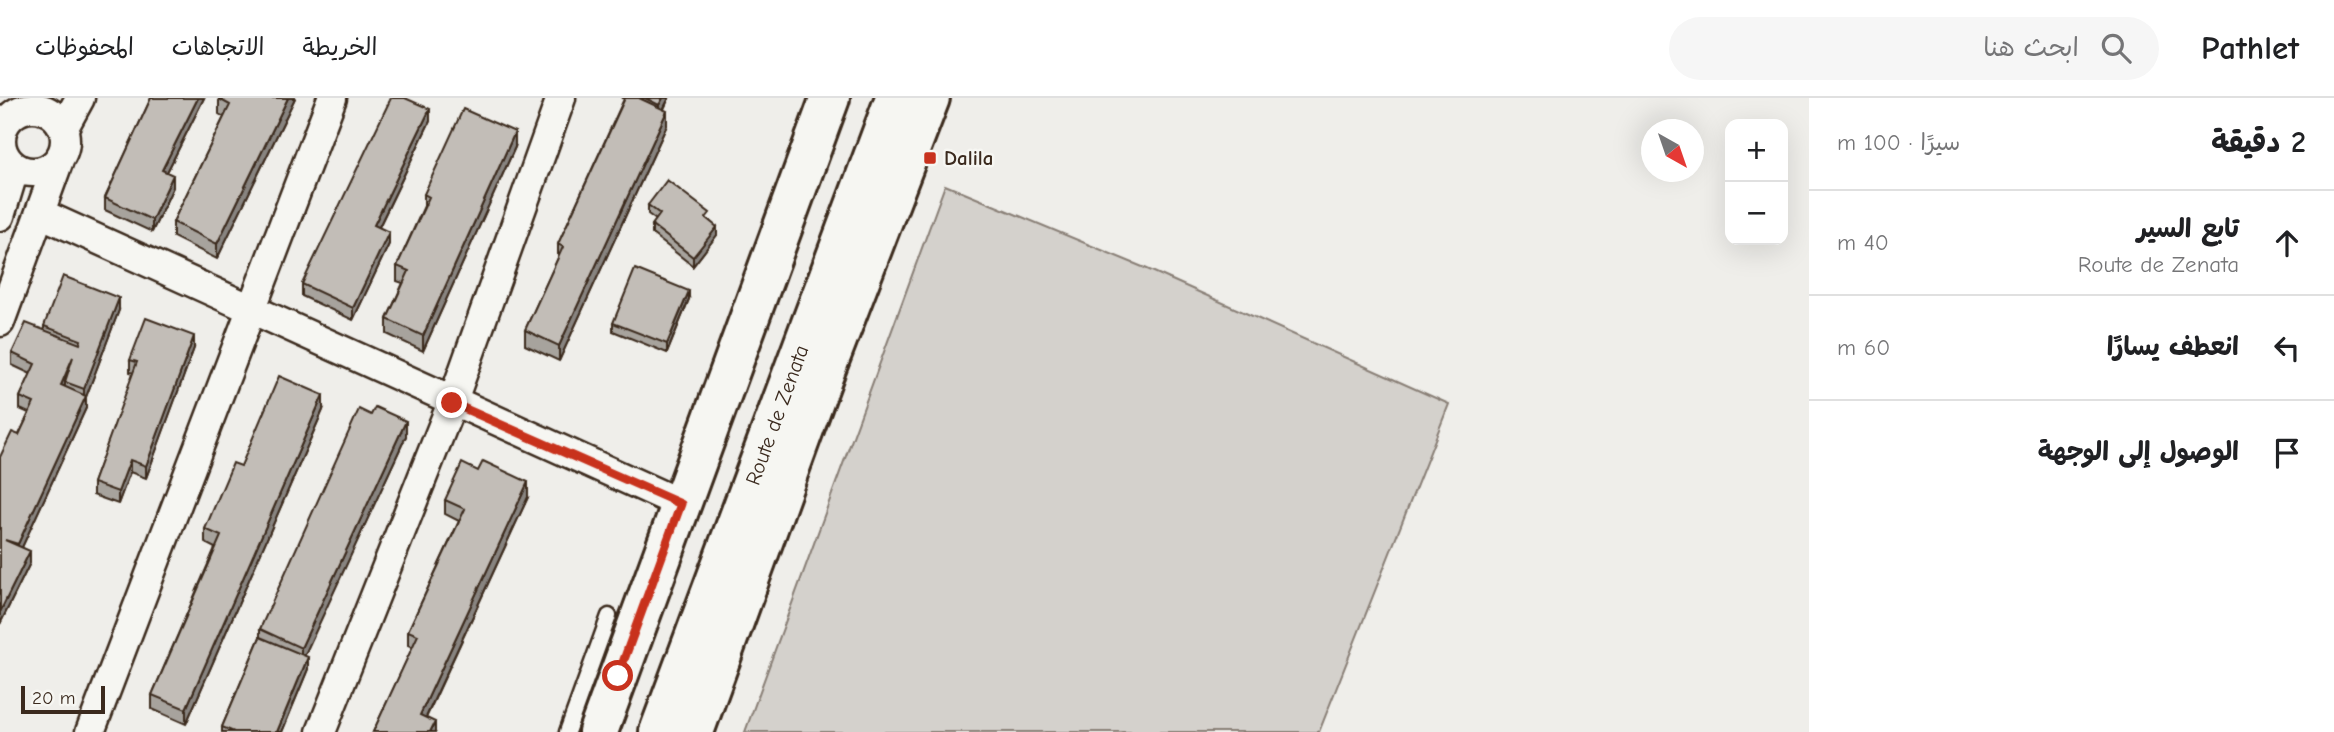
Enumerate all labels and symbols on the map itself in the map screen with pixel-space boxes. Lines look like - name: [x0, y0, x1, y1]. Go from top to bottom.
- north arrow: [1641, 119, 1704, 182]
- place label: Dalila: [944, 146, 993, 170]
- marker: Dalila: [922, 150, 938, 166]
- street label: Route de Zenata: [741, 342, 813, 488]
- route end: [436, 387, 467, 418]
- route start: [602, 660, 633, 691]
- scale bar: [21, 683, 105, 715]

